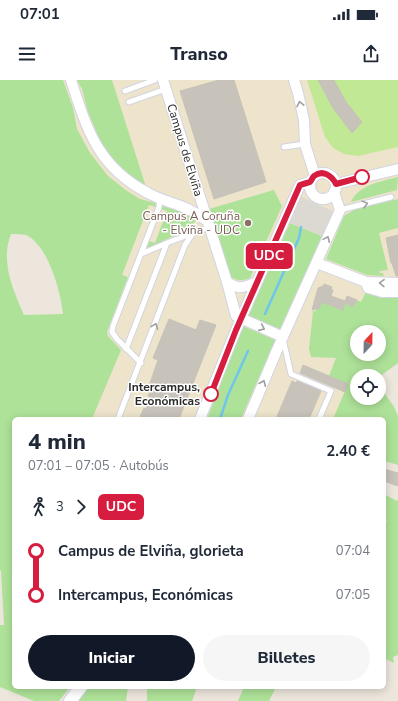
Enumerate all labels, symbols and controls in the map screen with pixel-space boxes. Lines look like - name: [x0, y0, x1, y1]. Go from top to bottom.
- text: 07:01: [20, 4, 60, 24]
- text: Transo: [170, 42, 228, 66]
- icon: menu: [16, 43, 38, 65]
- icon: share: [360, 43, 382, 65]
- one-way arrow: [297, 101, 305, 108]
- street label: Campus de Elviña: [163, 102, 207, 198]
- unlabelled marker: [354, 169, 370, 185]
- one-way arrow: [362, 200, 369, 209]
- place label: Campus A Coruña - Elviña - UDC: [143, 208, 240, 238]
- marker: Campus A Coruña - Elviña - UDC: [243, 218, 253, 228]
- one-way arrow: [322, 235, 330, 243]
- line badge: UDC: [246, 243, 292, 269]
- text: UDC: [254, 246, 284, 265]
- one-way arrow: [379, 278, 385, 287]
- one-way arrow: [150, 323, 158, 330]
- one-way arrow: [257, 323, 265, 331]
- north arrow: [350, 325, 386, 361]
- map controls: [350, 325, 386, 405]
- button: locate: [350, 369, 386, 405]
- place label: Intercampus, Económicas: [128, 379, 200, 409]
- one-way arrow: [258, 380, 266, 388]
- marker: Intercampus, Económicas: [203, 386, 219, 402]
- text: 4 min: [28, 427, 86, 457]
- text: 2.40 €: [326, 441, 370, 461]
- text: 07:01 – 07:05 · Autobús: [28, 457, 169, 475]
- icon: walk: [28, 496, 50, 518]
- icon: forward: [70, 496, 92, 518]
- text: UDC: [106, 497, 136, 516]
- text: 3: [56, 498, 64, 516]
- text: Campus de Elviña, glorieta: [58, 541, 244, 561]
- text: 07:04: [336, 542, 370, 560]
- text: Intercampus, Económicas: [58, 585, 233, 605]
- text: 07:05: [336, 586, 370, 604]
- button: Iniciar: [28, 635, 195, 681]
- button: Billetes: [203, 635, 370, 681]

